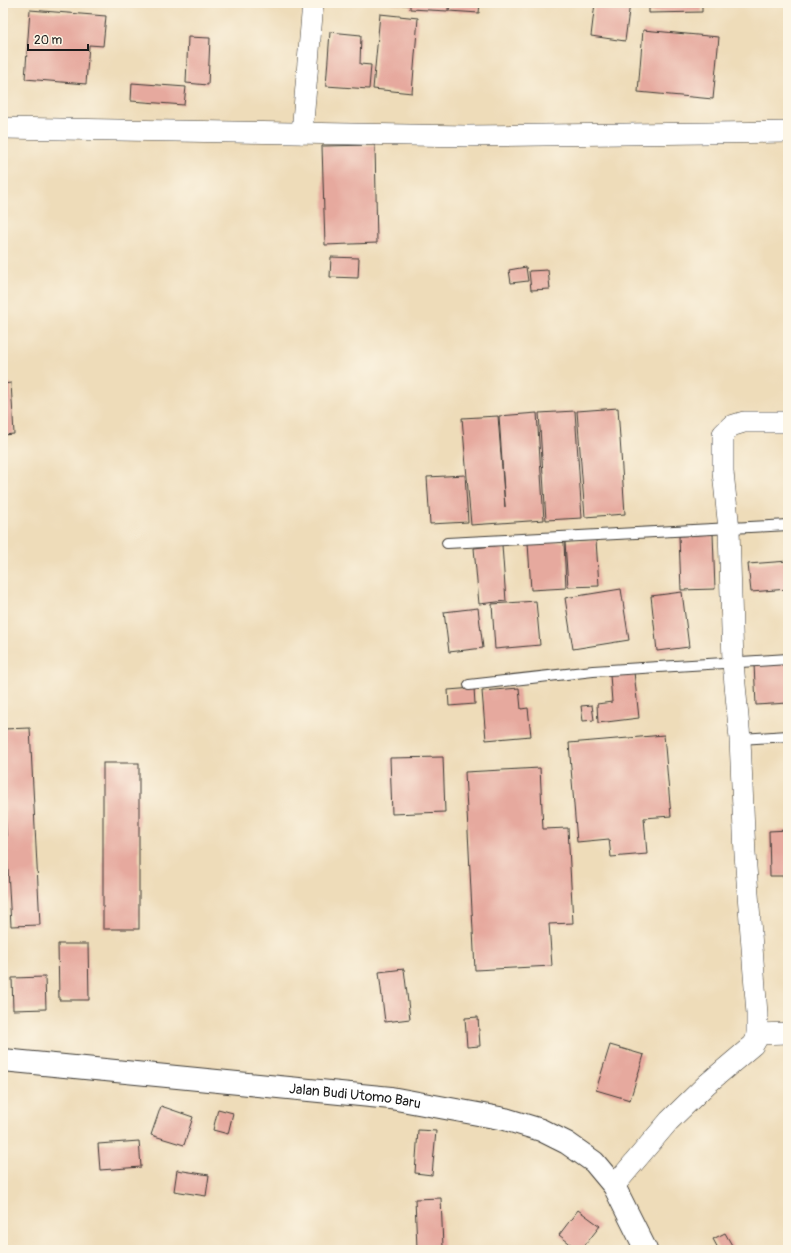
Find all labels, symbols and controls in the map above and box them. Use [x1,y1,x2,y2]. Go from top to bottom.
scale bar [28,26,88,52]
text: 20 m [34,33,63,48]
street label: Jalan Budi Utomo Baru [288,1080,422,1112]

